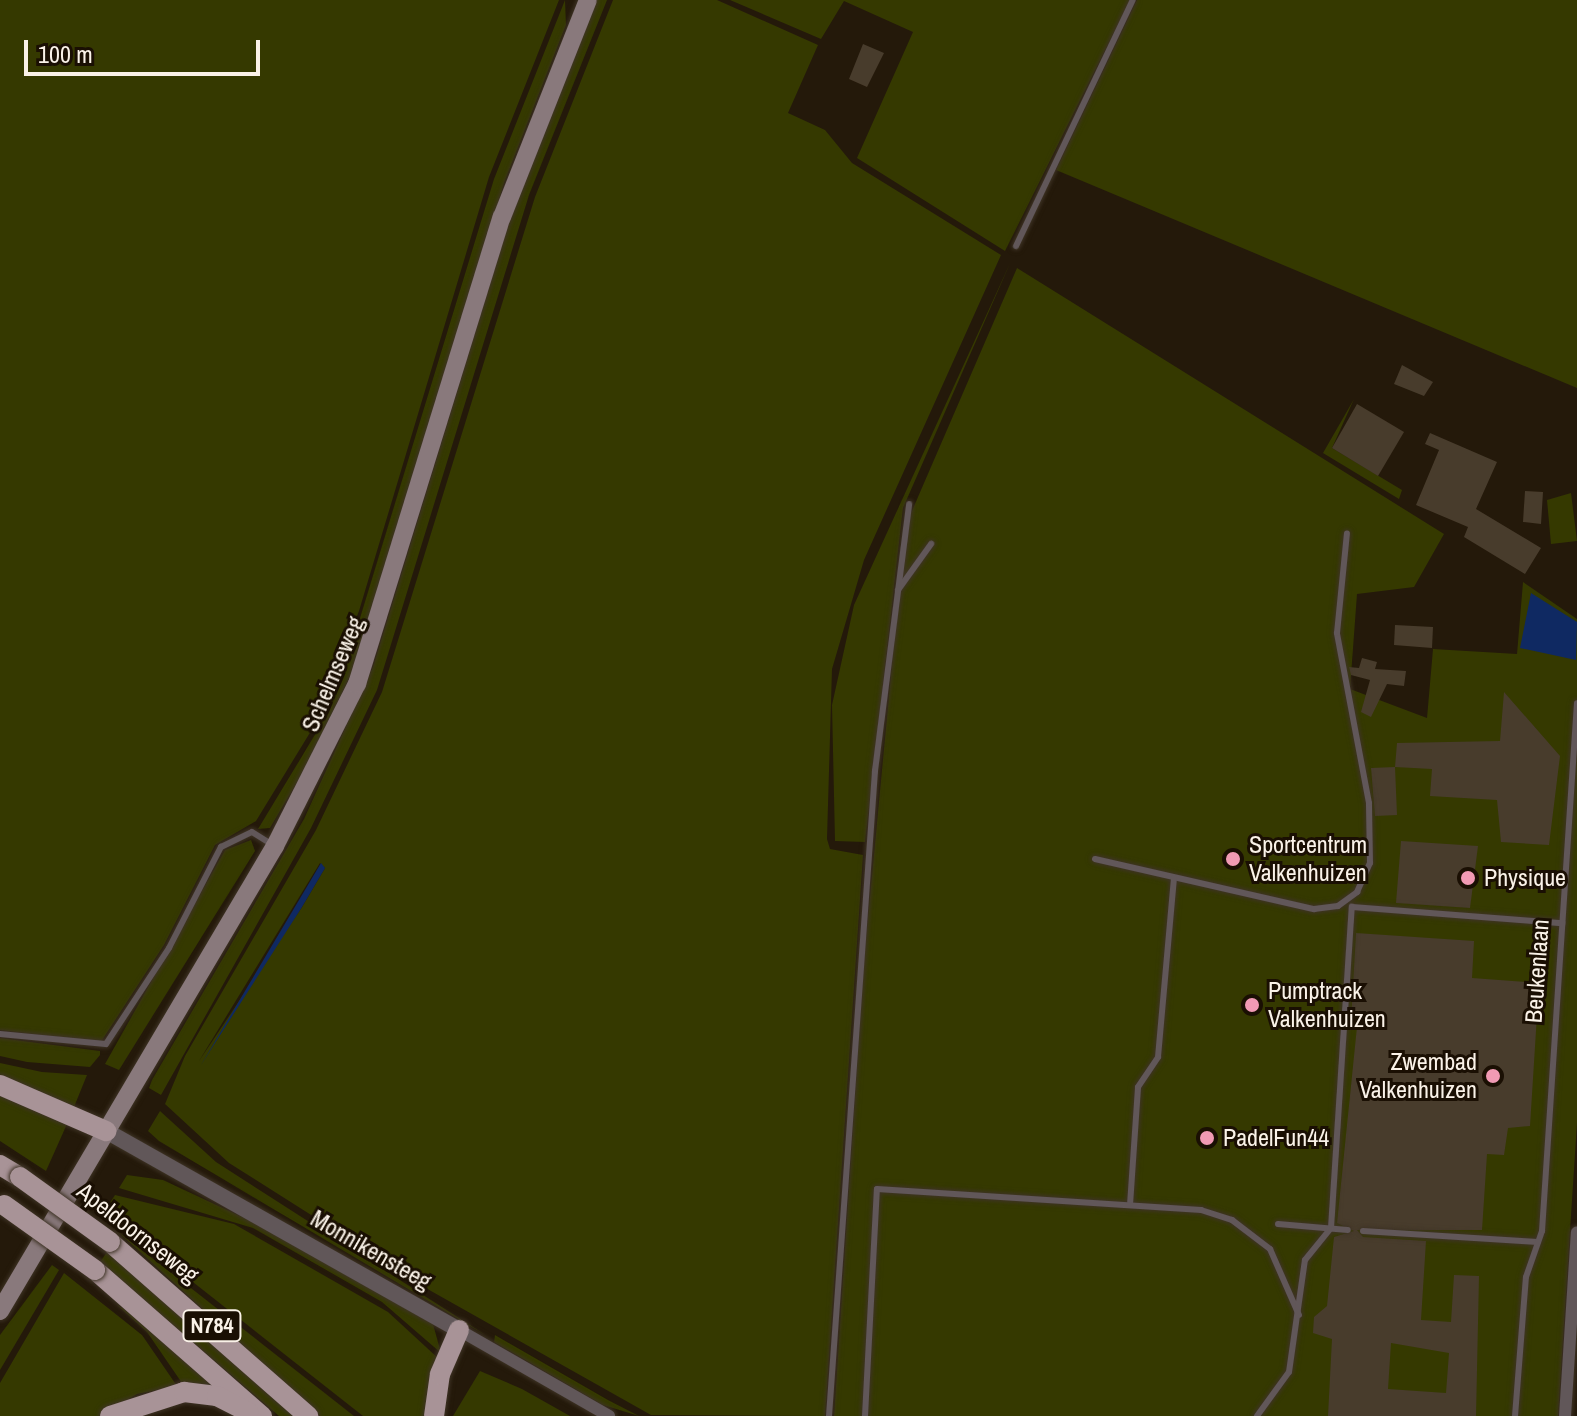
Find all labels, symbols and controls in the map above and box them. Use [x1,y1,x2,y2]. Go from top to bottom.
scale bar [28,24,264,74]
text: 100 m [38,38,93,70]
street label: Schelmseweg [296,612,370,736]
place label: Sportcentrum Valkenhuizen [1249,831,1367,887]
marker: Sportcentrum Valkenhuizen [1224,850,1242,868]
place label: Physique [1484,864,1566,892]
marker: Physique [1459,869,1477,887]
street label: Beukenlaan [1519,918,1555,1024]
place label: Pumptrack Valkenhuizen [1268,977,1386,1033]
marker: Pumptrack Valkenhuizen [1243,996,1261,1014]
place label: Zwembad Valkenhuizen [1359,1048,1477,1104]
marker: Zwembad Valkenhuizen [1484,1067,1502,1085]
place label: PadelFun44 [1223,1124,1329,1152]
marker: PadelFun44 [1198,1129,1216,1147]
street label: Apeldoornseweg [71,1177,205,1289]
street label: Monnikensteeg [306,1204,436,1296]
road number: N784 [182,1308,242,1344]

